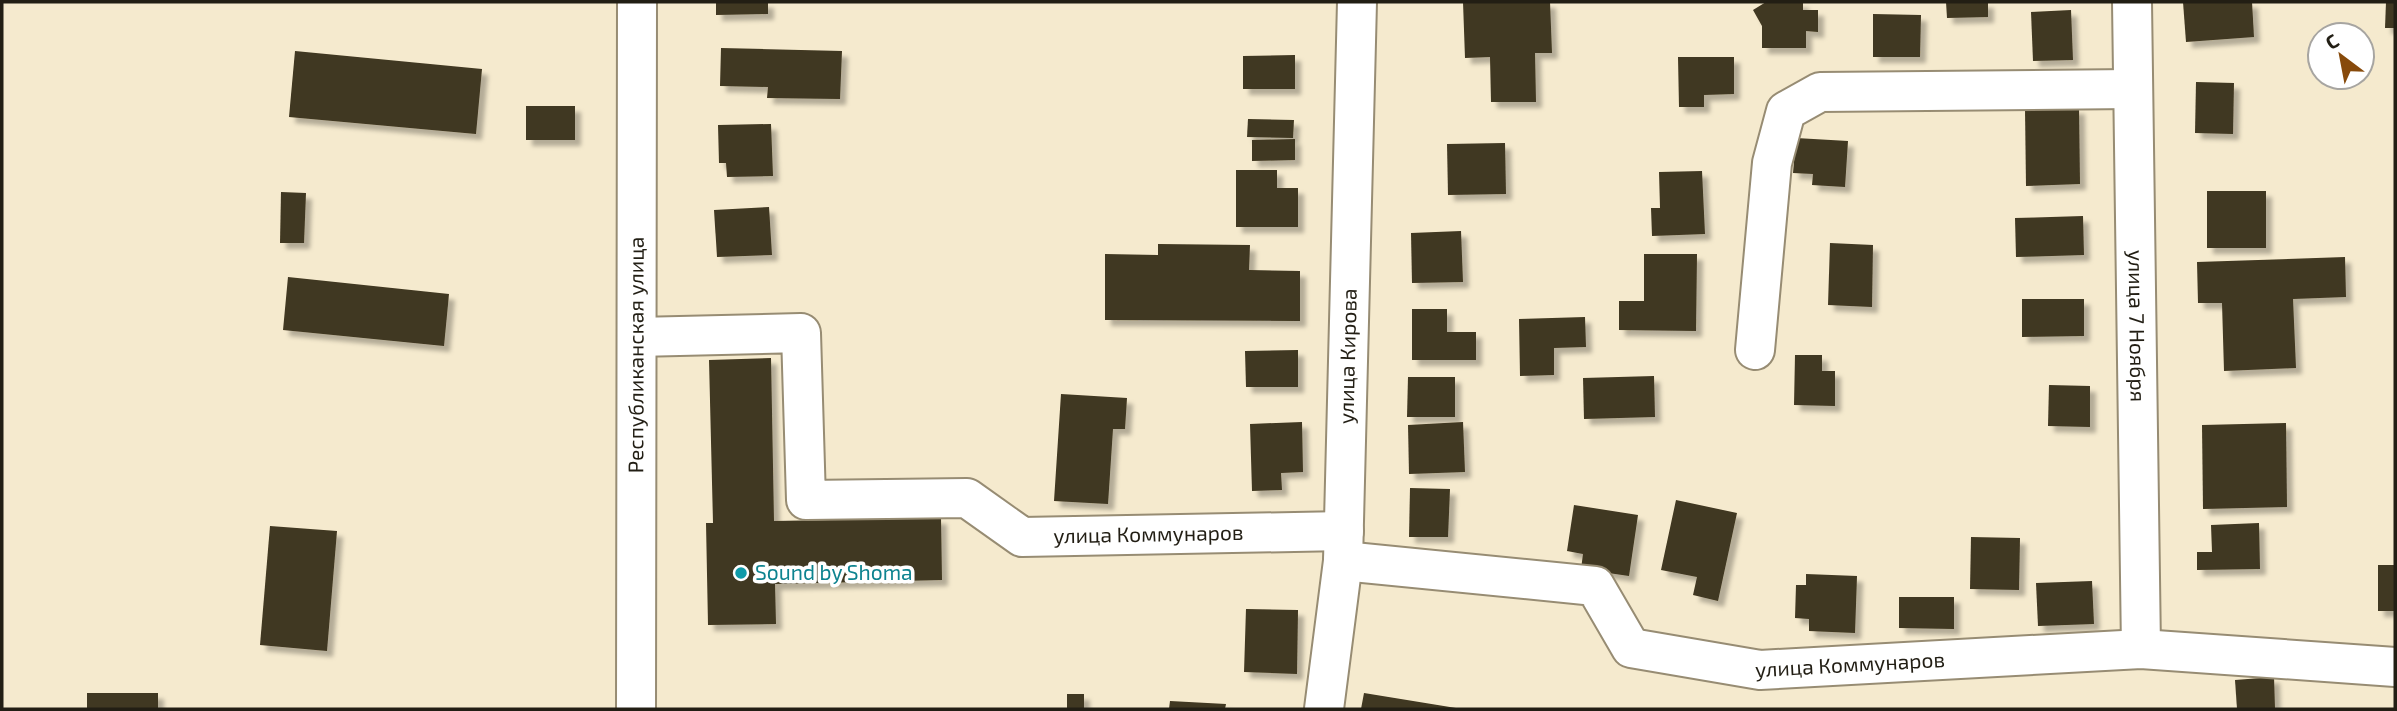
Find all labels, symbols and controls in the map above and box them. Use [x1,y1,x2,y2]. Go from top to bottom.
north arrow [2306,21,2376,91]
text: С [2321,28,2343,54]
street label: Республиканская улица [622,237,649,473]
street label: улица 7 Ноября [2123,250,2152,402]
street label: улица Кирова [1332,288,1361,424]
street label: улица Коммунаров [1053,519,1244,548]
place label: Sound by Shoma [755,559,913,584]
marker: Sound by Shoma [733,565,749,581]
street label: улица Коммунаров [1754,646,1946,682]

